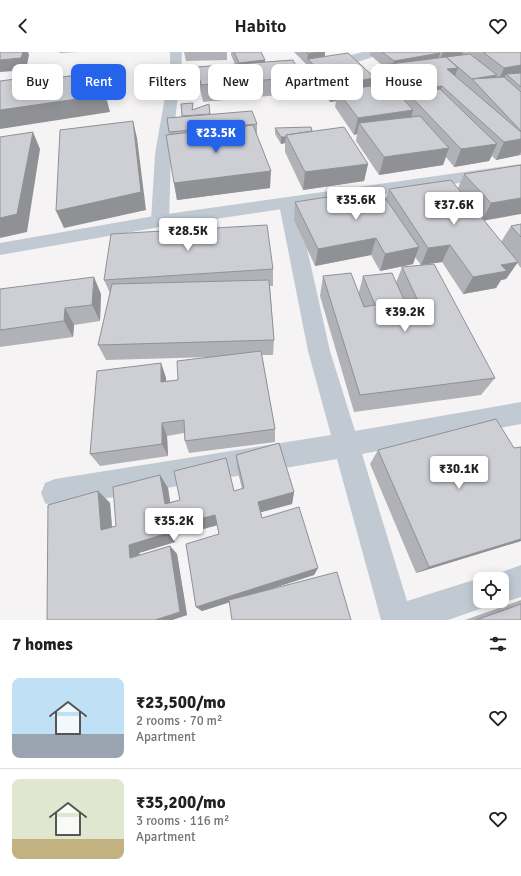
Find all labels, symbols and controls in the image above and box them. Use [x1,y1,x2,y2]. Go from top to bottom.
icon: back [12,15,34,37]
text: Habito [235,15,286,37]
icon: heart [487,15,509,37]
chip: Buy [12,64,63,100]
chip: Rent [71,64,126,100]
chip: Filters [134,64,200,100]
chip: New [208,64,263,100]
chip: Apartment [271,64,363,100]
chip: House [371,64,437,100]
pin: ₹23.5K [183,120,249,154]
text: ₹23.5K [196,125,236,141]
pin: ₹35.6K [323,187,389,221]
text: ₹35.6K [336,192,376,208]
pin: ₹37.6K [421,192,487,226]
text: ₹37.6K [434,197,474,213]
pin: ₹28.5K [155,218,221,252]
text: ₹28.5K [168,223,208,239]
pin: ₹39.2K [372,299,438,333]
text: ₹39.2K [385,304,425,320]
pin: ₹30.1K [426,456,492,490]
text: ₹30.1K [439,461,479,477]
pin: ₹35.2K [141,508,207,542]
text: ₹35.2K [154,513,194,529]
map controls [473,572,509,608]
button: locate [473,572,509,608]
icon: filters [487,633,509,655]
text: 7 homes [12,634,73,655]
text: ₹23,500/mo [136,692,226,713]
icon: home [44,694,92,742]
icon: heart [487,707,509,729]
text: 2 rooms · 70 m² [136,713,222,729]
text: Apartment [136,729,196,745]
text: ₹35,200/mo [136,792,226,813]
icon: home [44,795,92,843]
icon: heart [487,808,509,830]
text: 3 rooms · 116 m² [136,813,229,829]
text: Apartment [136,829,196,845]

